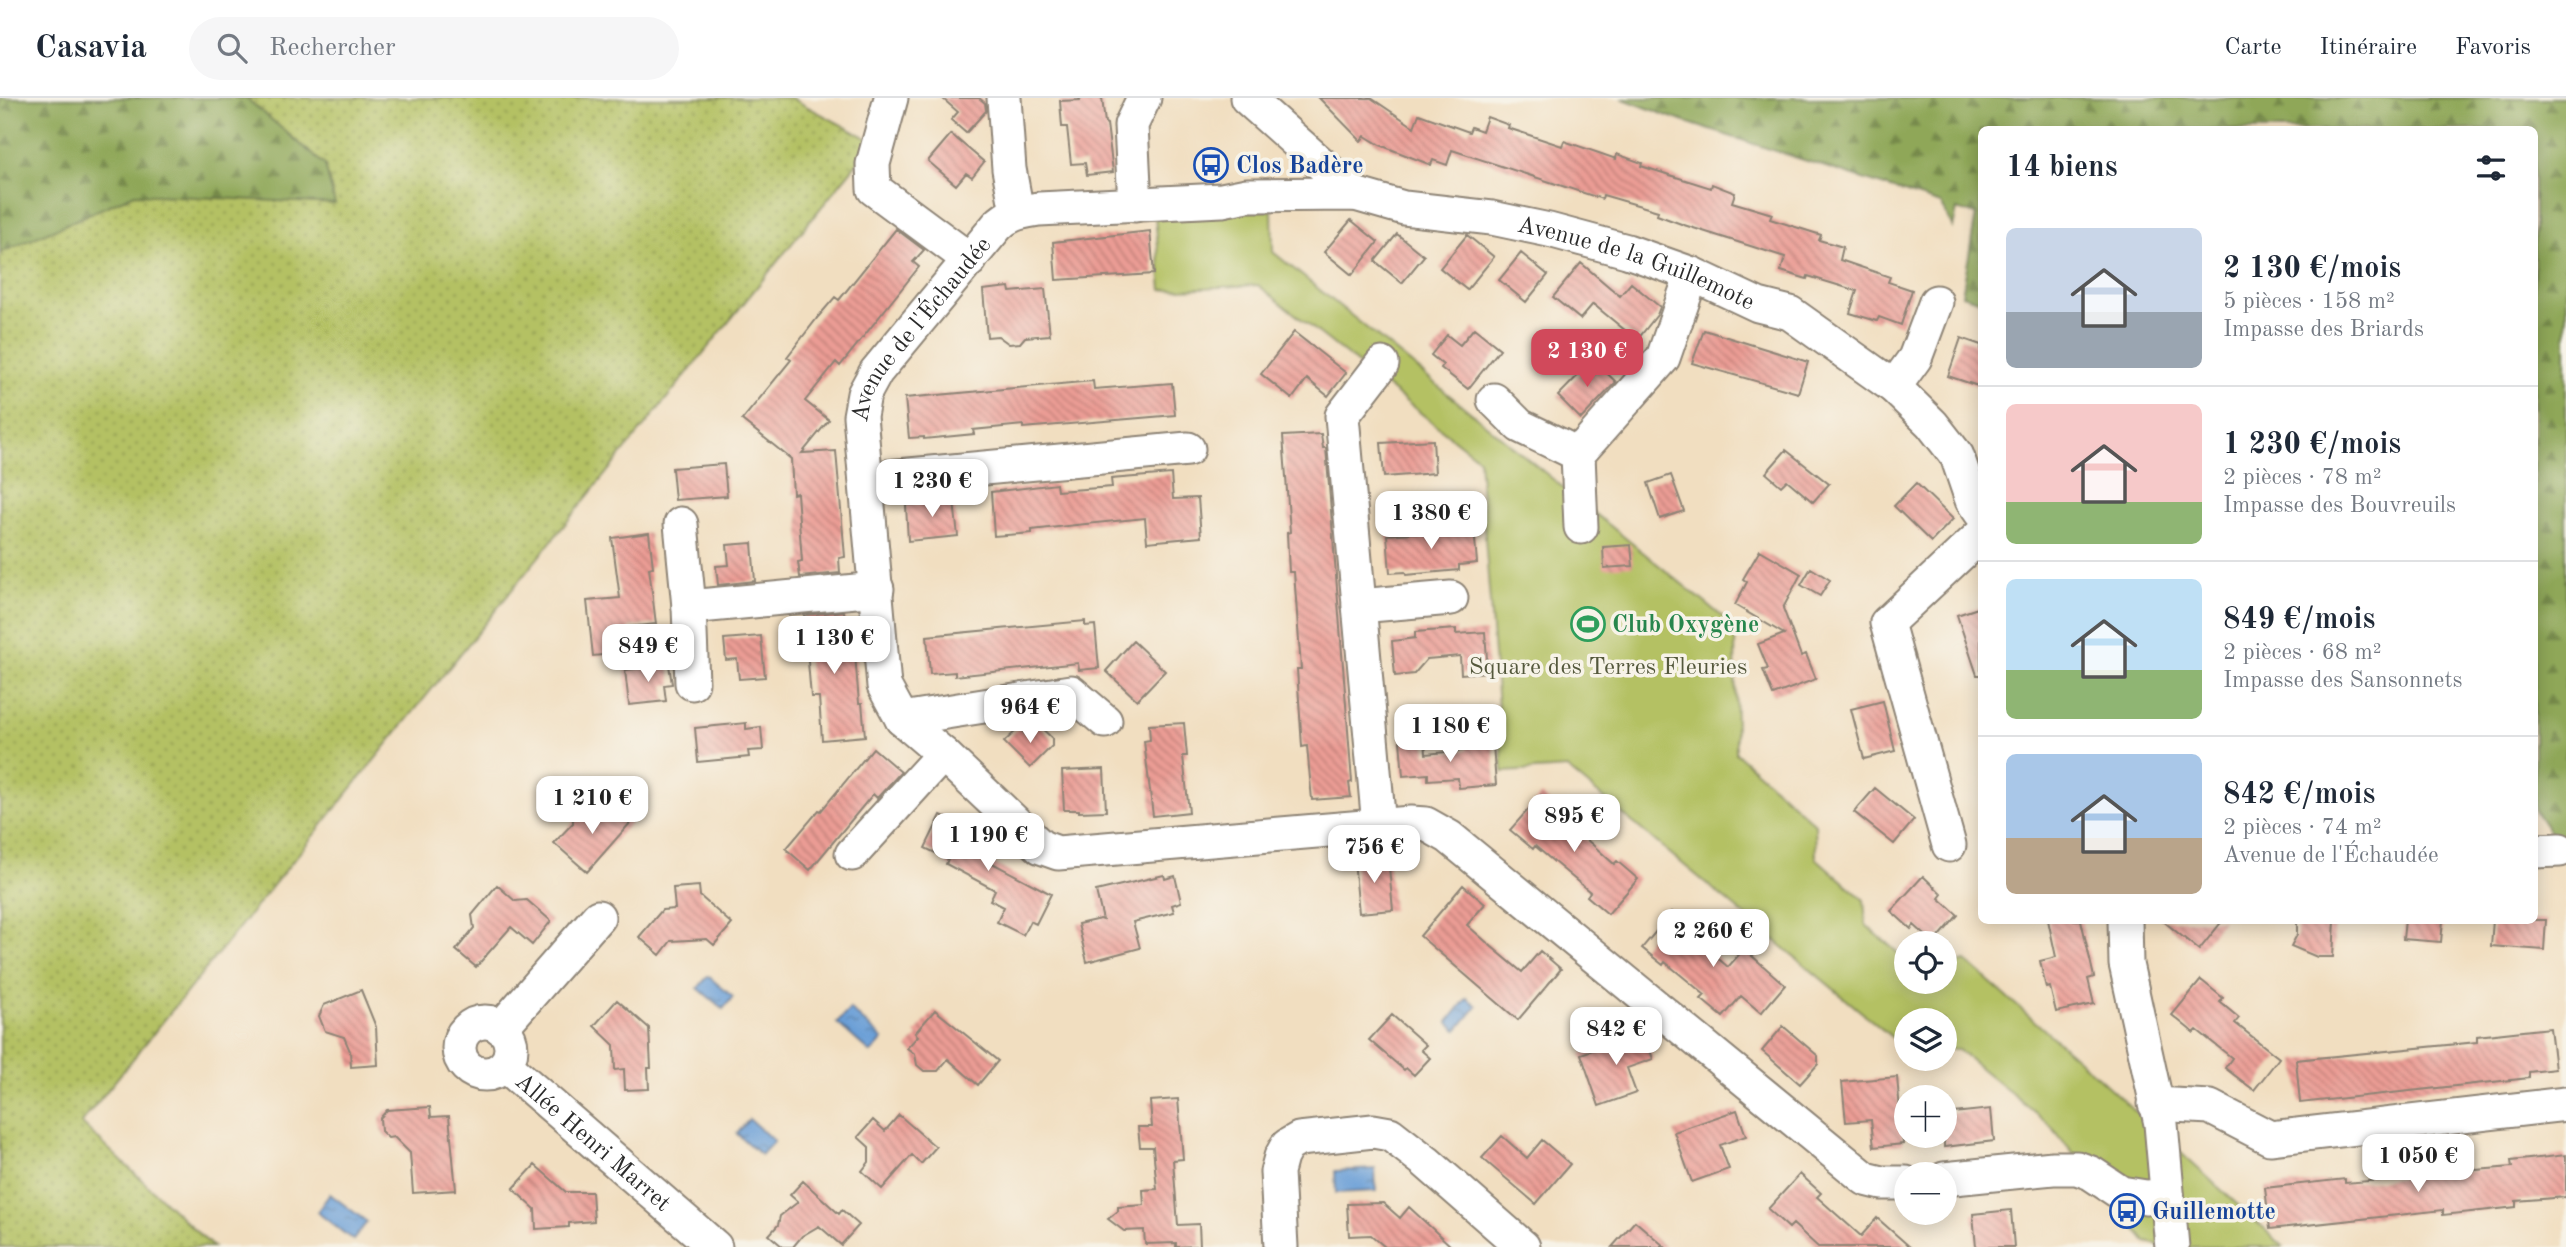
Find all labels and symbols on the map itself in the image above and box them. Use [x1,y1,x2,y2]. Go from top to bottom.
bus stop icon: Clos Badère [1192,146,1230,184]
place label: Clos Badère [1236,155,1364,179]
street label: Avenue de la Guillemote [1515,214,1758,316]
street label: Avenue de l'Échaudée [849,233,996,424]
pin: 2 130 € [1522,330,1652,389]
pin: 1 230 € [867,460,997,519]
pin: 1 380 € [1366,491,1496,551]
sports icon: Club Oxygène [1569,605,1607,643]
place label: Club Oxygène [1612,614,1759,638]
pin: 1 130 € [769,616,899,676]
pin: 849 € [599,624,697,684]
park label: Square des Terres Fleuries [1469,656,1747,680]
pin: 964 € [981,686,1079,745]
pin: 1 180 € [1385,704,1515,764]
pin: 1 210 € [527,776,657,836]
pin: 895 € [1525,794,1623,854]
pin: 1 190 € [923,814,1053,873]
pin: 756 € [1325,826,1423,885]
pin: 2 260 € [1648,910,1778,969]
pin: 842 € [1567,1007,1665,1067]
street label: Allée Henri Marret [510,1069,675,1217]
pin: 1 050 € [2353,1134,2483,1194]
bus stop icon: Guillemotte [2108,1192,2146,1230]
place label: Guillemotte [2152,1201,2276,1225]

